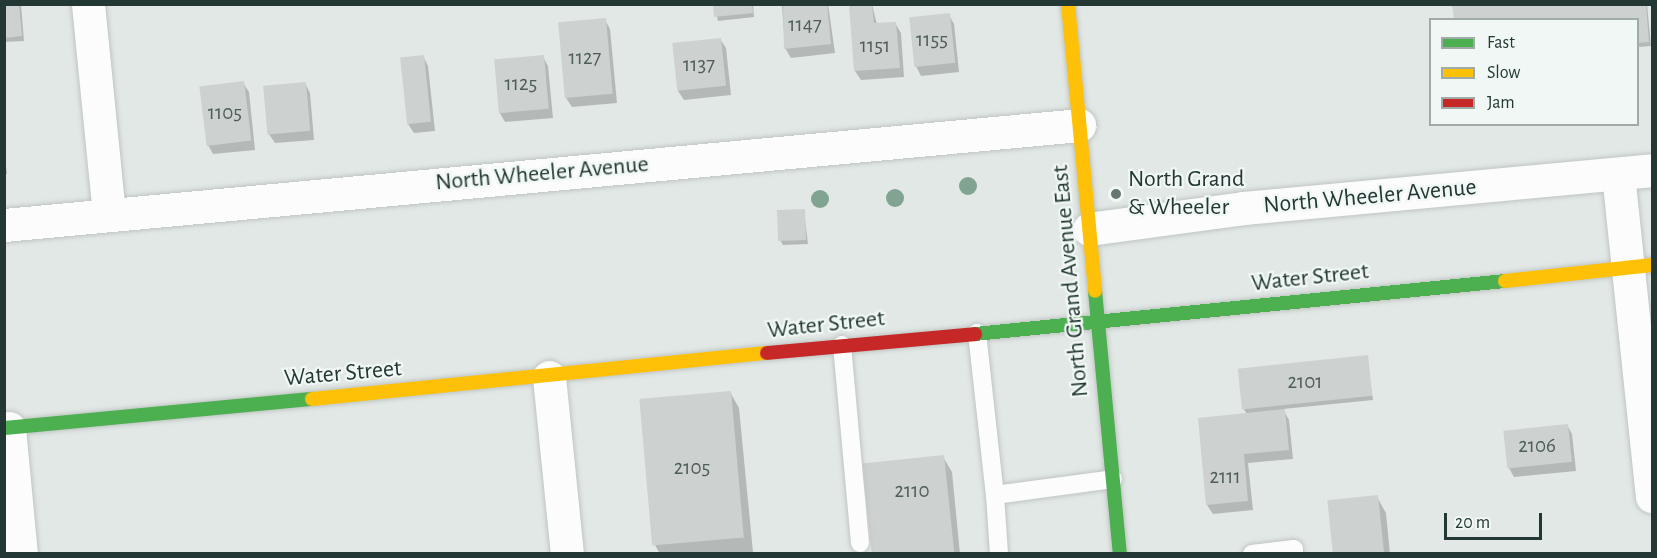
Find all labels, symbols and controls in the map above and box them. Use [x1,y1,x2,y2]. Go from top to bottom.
house number: 1147 [788,12,822,38]
legend [1429,18,1639,126]
house number: 1155 [916,27,948,53]
house number: 1151 [860,33,890,59]
text: Fast [1487,34,1515,52]
house number: 1127 [569,45,601,71]
house number: 1137 [683,52,715,78]
text: Slow [1487,64,1520,82]
house number: 1125 [505,71,537,97]
text: Jam [1487,94,1515,112]
house number: 1105 [208,100,242,126]
street label: North Wheeler Avenue [434,150,650,198]
street label: North Grand Avenue East [1047,164,1095,398]
place label: North Grand & Wheeler [1128,166,1244,222]
street label: North Wheeler Avenue [1262,173,1478,221]
marker: North Grand & Wheeler [1109,187,1123,201]
street label: Water Street [1250,258,1370,298]
street label: Water Street [766,305,886,345]
street label: Water Street [283,355,403,393]
house number: 2101 [1287,369,1323,395]
house number: 2106 [1518,433,1556,459]
house number: 2105 [674,455,710,481]
house number: 2111 [1209,464,1241,490]
house number: 2110 [894,478,930,504]
scale bar [1447,501,1544,539]
text: 20 m [1455,514,1490,532]

